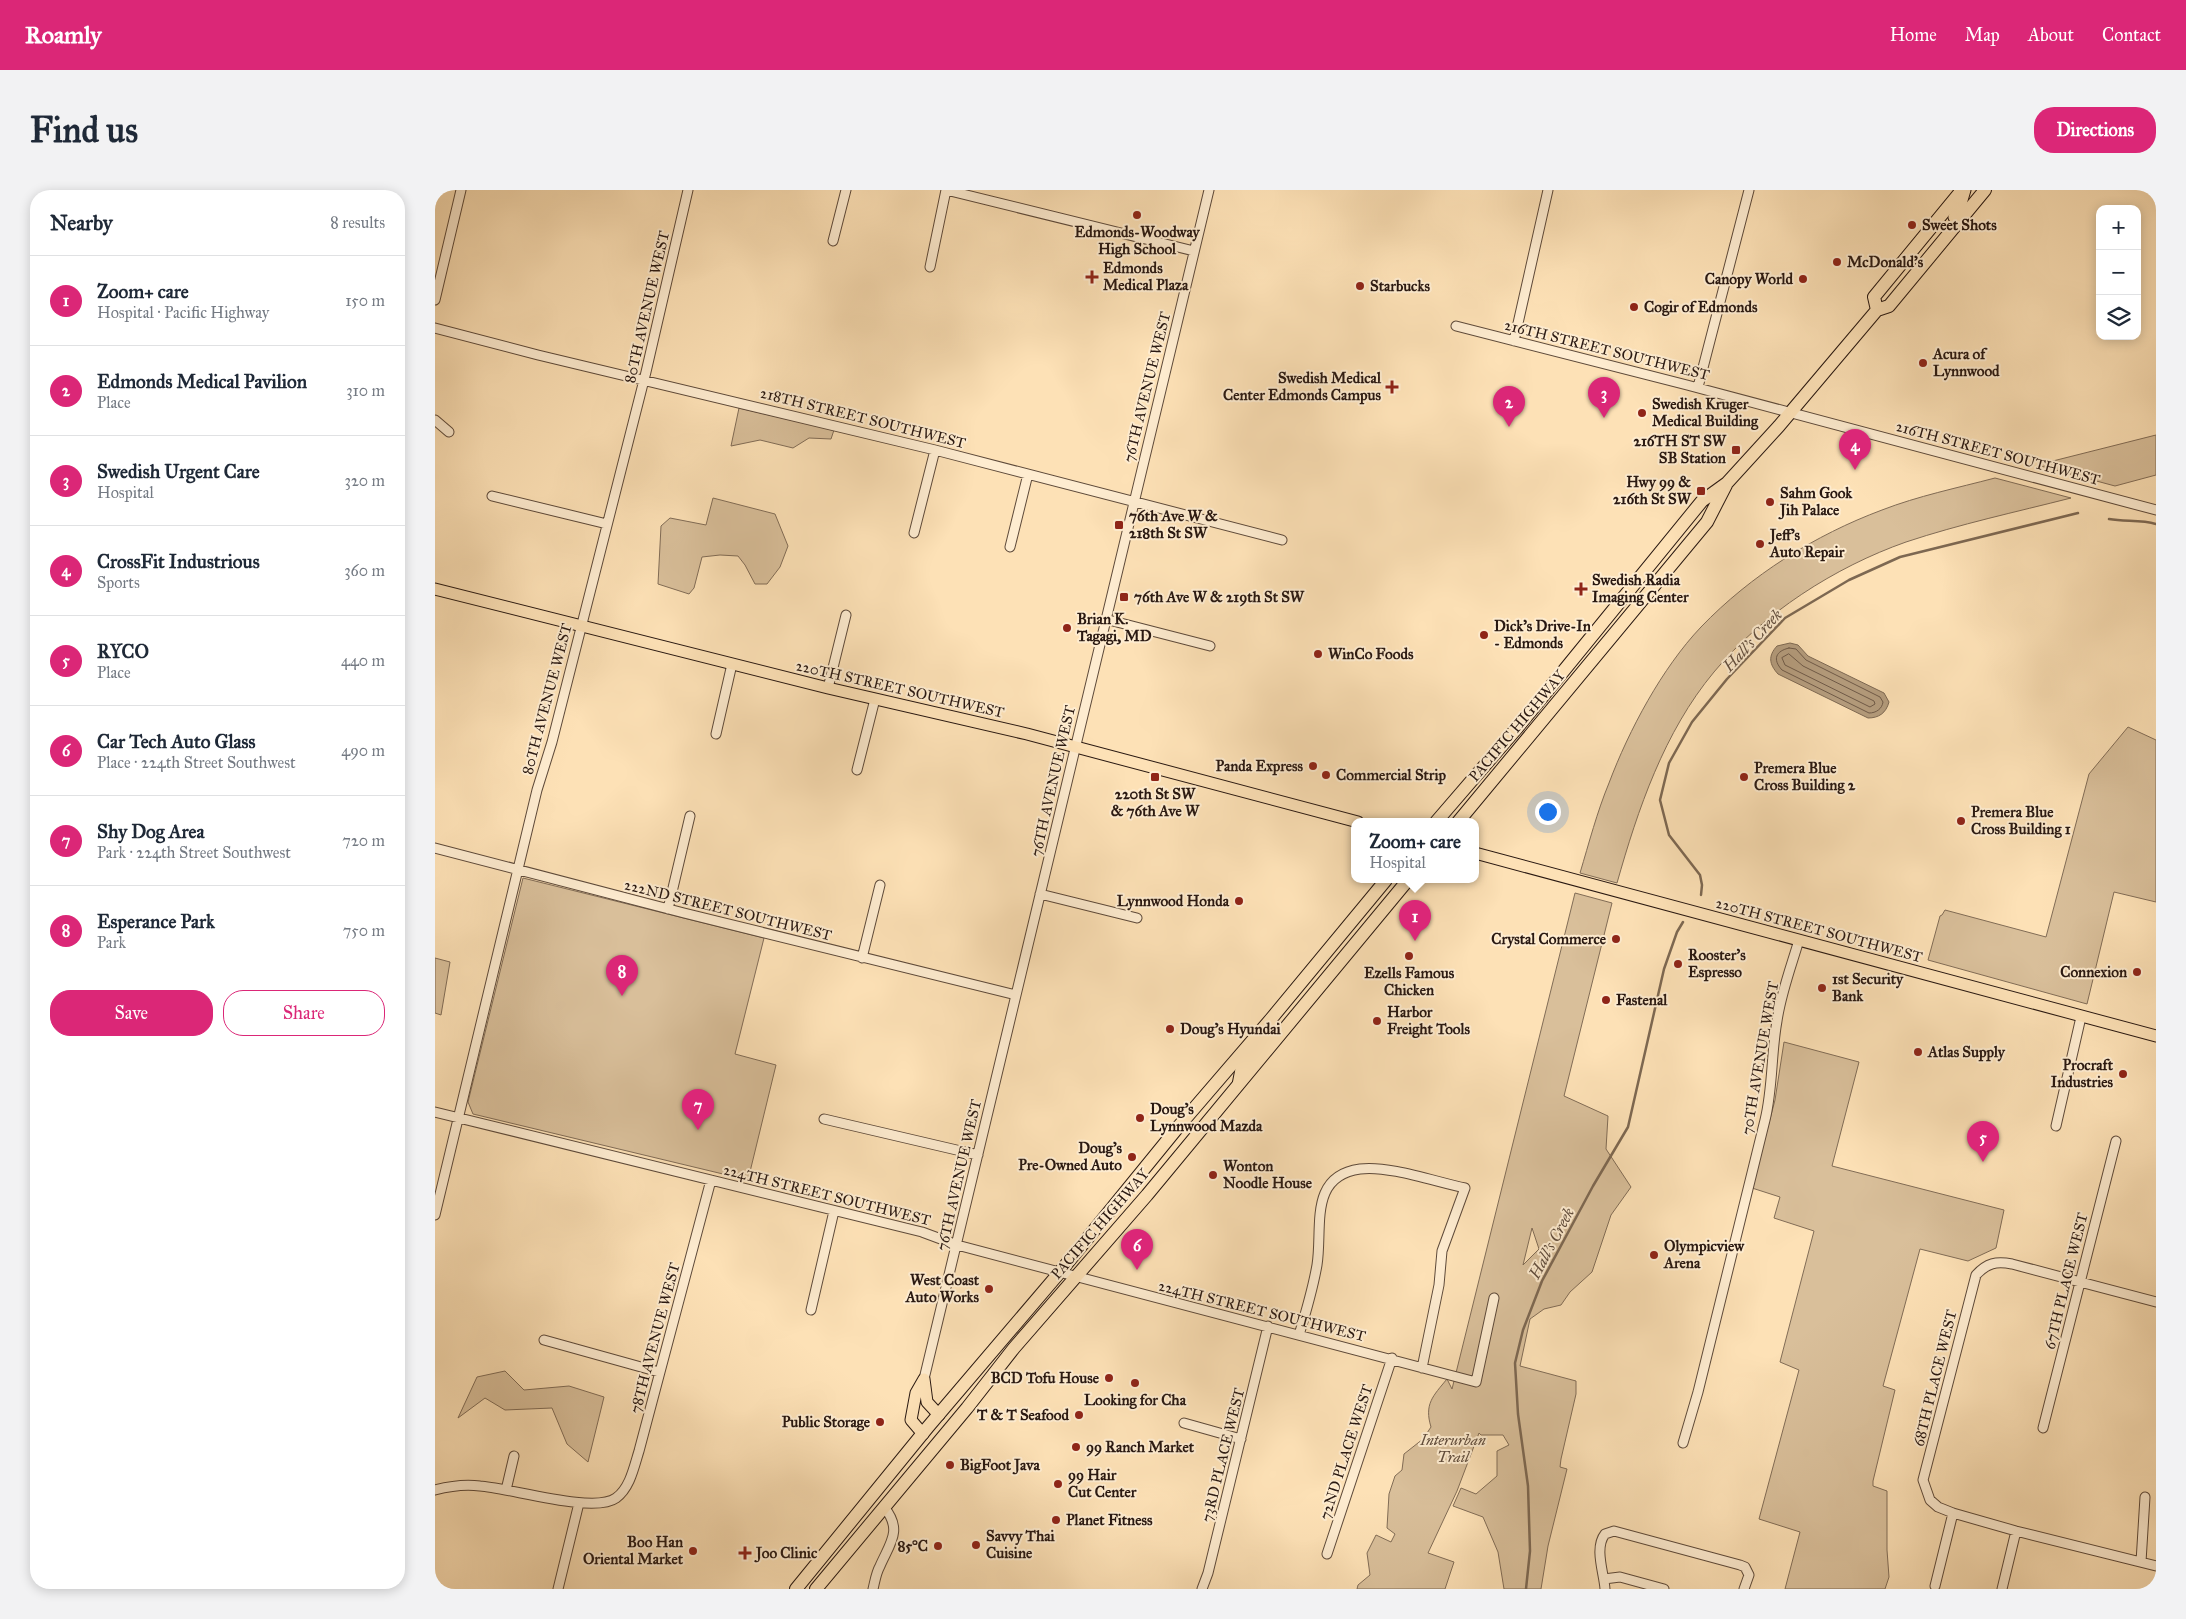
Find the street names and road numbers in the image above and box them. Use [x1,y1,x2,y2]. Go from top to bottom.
street label: 80TH AVENUE WEST [621,229,673,385]
street label: 76TH AVENUE WEST [1120,310,1174,464]
street label: 216TH STREET SOUTHWEST [1503,316,1711,384]
street label: 218TH STREET SOUTHWEST [758,384,968,452]
street label: 216TH STREET SOUTHWEST [1894,417,2102,489]
street label: 80TH AVENUE WEST [518,621,576,777]
street label: 220TH STREET SOUTHWEST [794,656,1006,722]
street label: PACIFIC HIGHWAY [1465,666,1569,785]
street label: 76TH AVENUE WEST [1027,704,1079,858]
street label: 222ND STREET SOUTHWEST [622,875,834,945]
street label: 220TH STREET SOUTHWEST [1714,894,1924,966]
street label: 70TH AVENUE WEST [1738,980,1782,1136]
street label: 76TH AVENUE WEST [933,1098,985,1252]
street label: 224TH STREET SOUTHWEST [722,1161,932,1229]
street label: PACIFIC HIGHWAY [1047,1165,1153,1283]
street label: 67TH PLACE WEST [2040,1211,2092,1351]
street label: 78TH AVENUE WEST [626,1261,684,1415]
street label: 224TH STREET SOUTHWEST [1157,1277,1367,1345]
street label: 68TH PLACE WEST [1909,1308,1961,1448]
street label: 72ND PLACE WEST [1316,1382,1376,1522]
street label: 73RD PLACE WEST [1198,1386,1248,1524]

